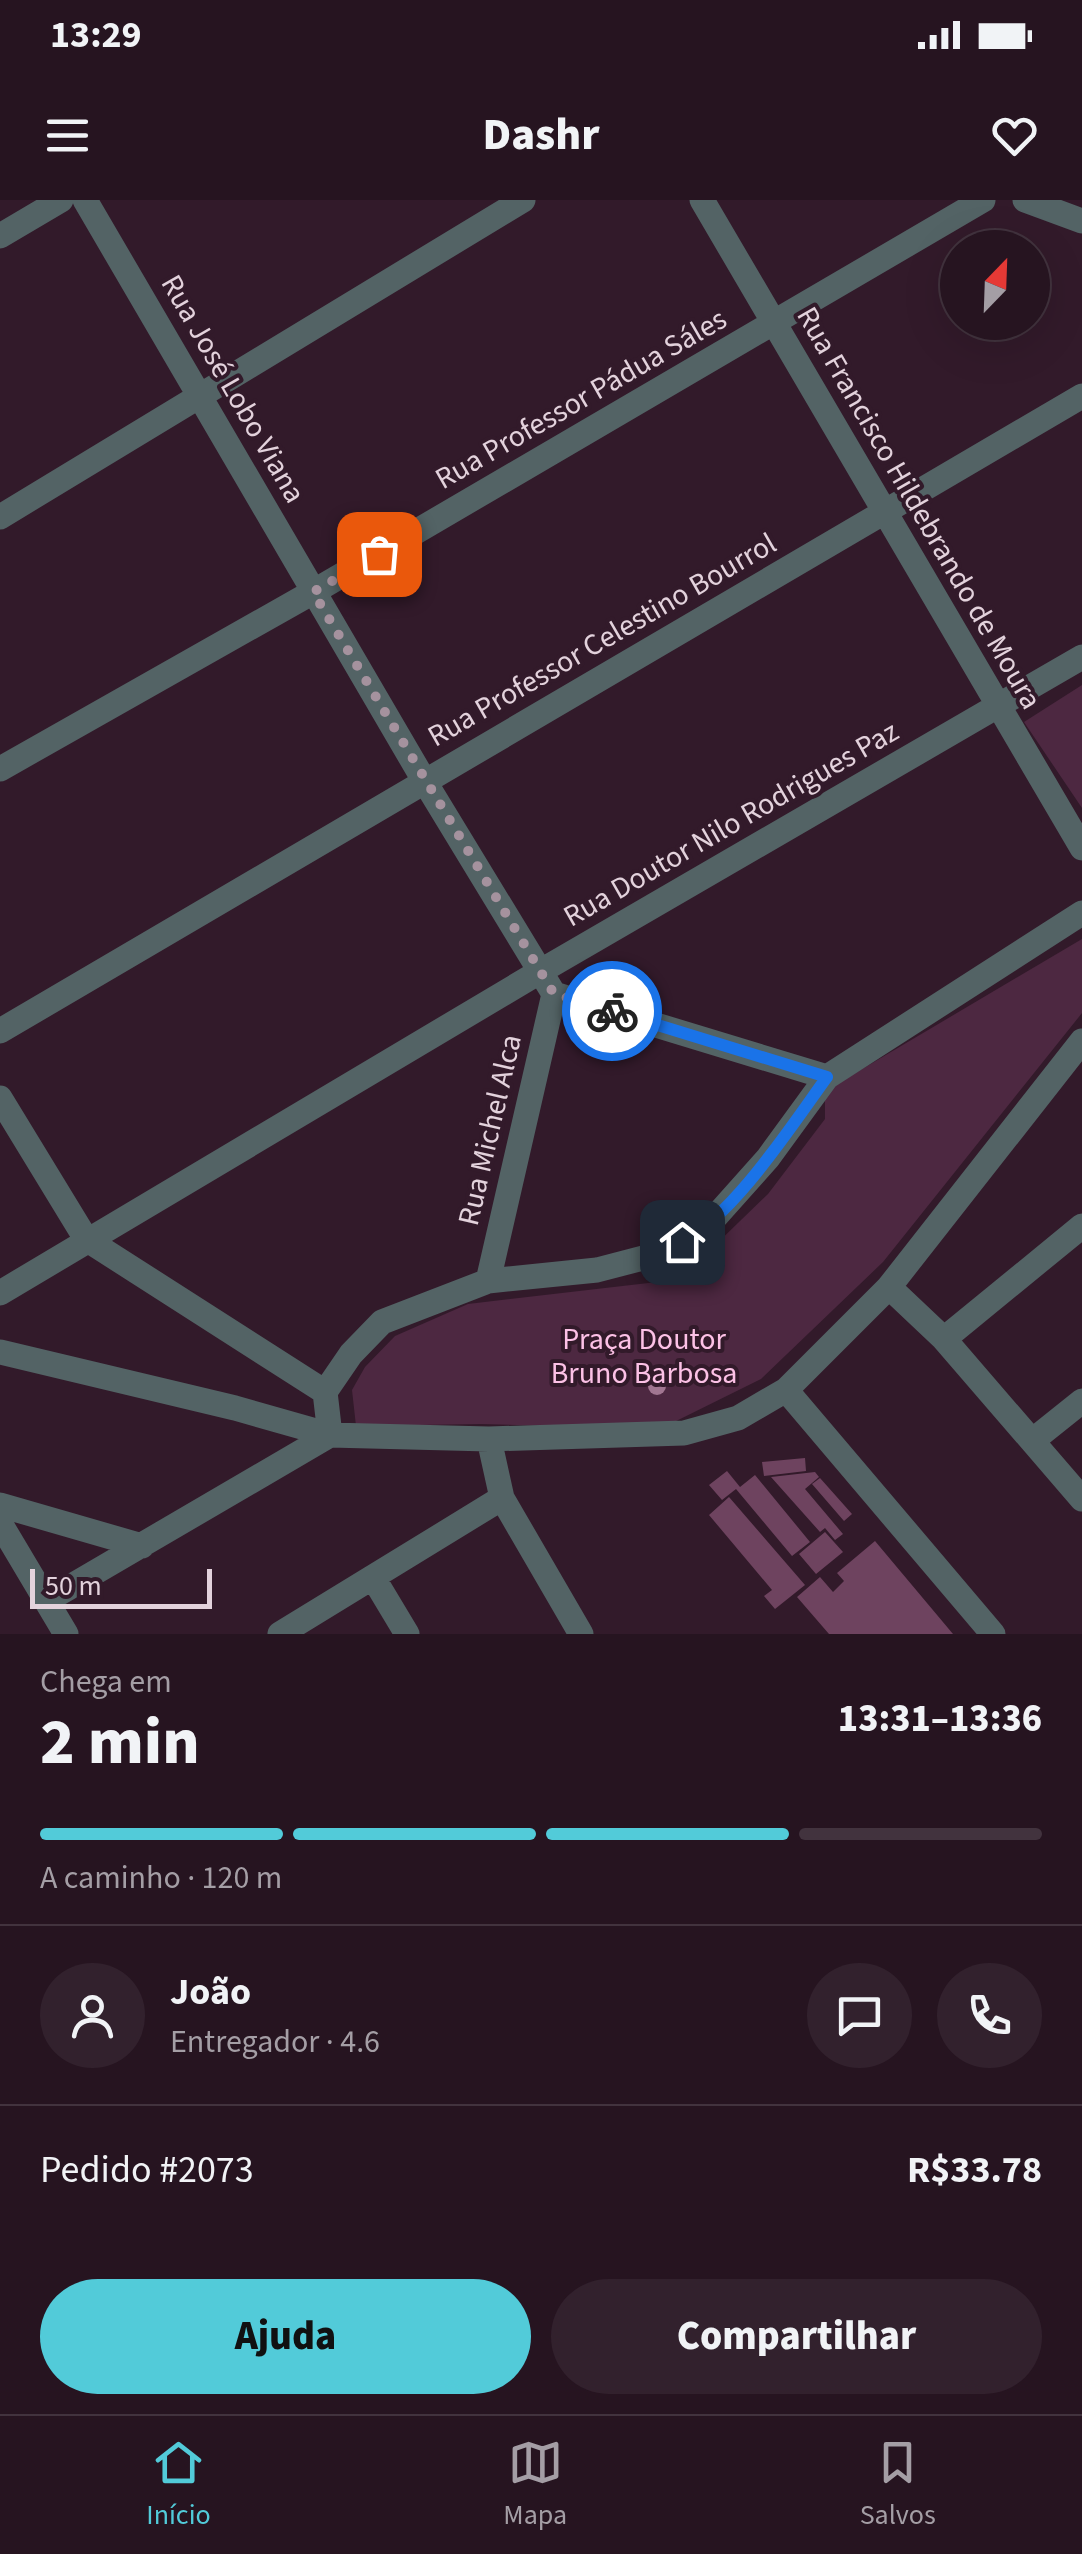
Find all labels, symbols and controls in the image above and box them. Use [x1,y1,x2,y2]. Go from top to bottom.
text: 13:29 [50,8,142,62]
text: Dashr [482,103,600,167]
icon: menu [40,108,95,163]
icon: heart [987,108,1042,163]
north arrow [940,230,1050,340]
map controls [940,230,1050,340]
street label: Rua José Lobo Viana [150,267,316,511]
street label: Rua Professor Pádua Sáles [427,298,735,500]
street label: Rua Francisco Hildebrando de Moura [786,299,1052,717]
pin [337,512,422,597]
street label: Rua Professor Celestino Bourrol [420,522,784,758]
icon: bag [352,527,407,582]
street label: Rua Doutor Nilo Rodrigues Paz [555,710,907,938]
courier [562,961,662,1061]
icon: bike [585,984,640,1039]
street label: Rua Michel Alca [447,1030,533,1230]
pin [640,1200,725,1285]
icon: home [655,1215,710,1270]
park label: Praça Doutor Bruno Barbosa [551,1318,737,1395]
scale bar [30,1564,212,1608]
text: 50 m [45,1566,102,1606]
text: Chega em [40,1659,172,1705]
text: 13:31–13:36 [838,1692,1042,1746]
text: 2 min [40,1696,200,1789]
text: A caminho · 120 m [40,1855,282,1901]
button: person [40,1963,145,2068]
button: chat [807,1963,912,2068]
button: phone [937,1963,1042,2068]
text: João [170,1965,251,2019]
text: Entregador · 4.6 [170,2019,380,2065]
text: Pedido #2073 [40,2143,254,2197]
text: R$33.78 [907,2143,1042,2197]
button: Ajuda [40,2279,531,2394]
button: Compartilhar [551,2279,1042,2394]
tab: Início [146,2435,211,2535]
tab: Mapa [503,2435,567,2535]
tab: Salvos [860,2435,936,2535]

